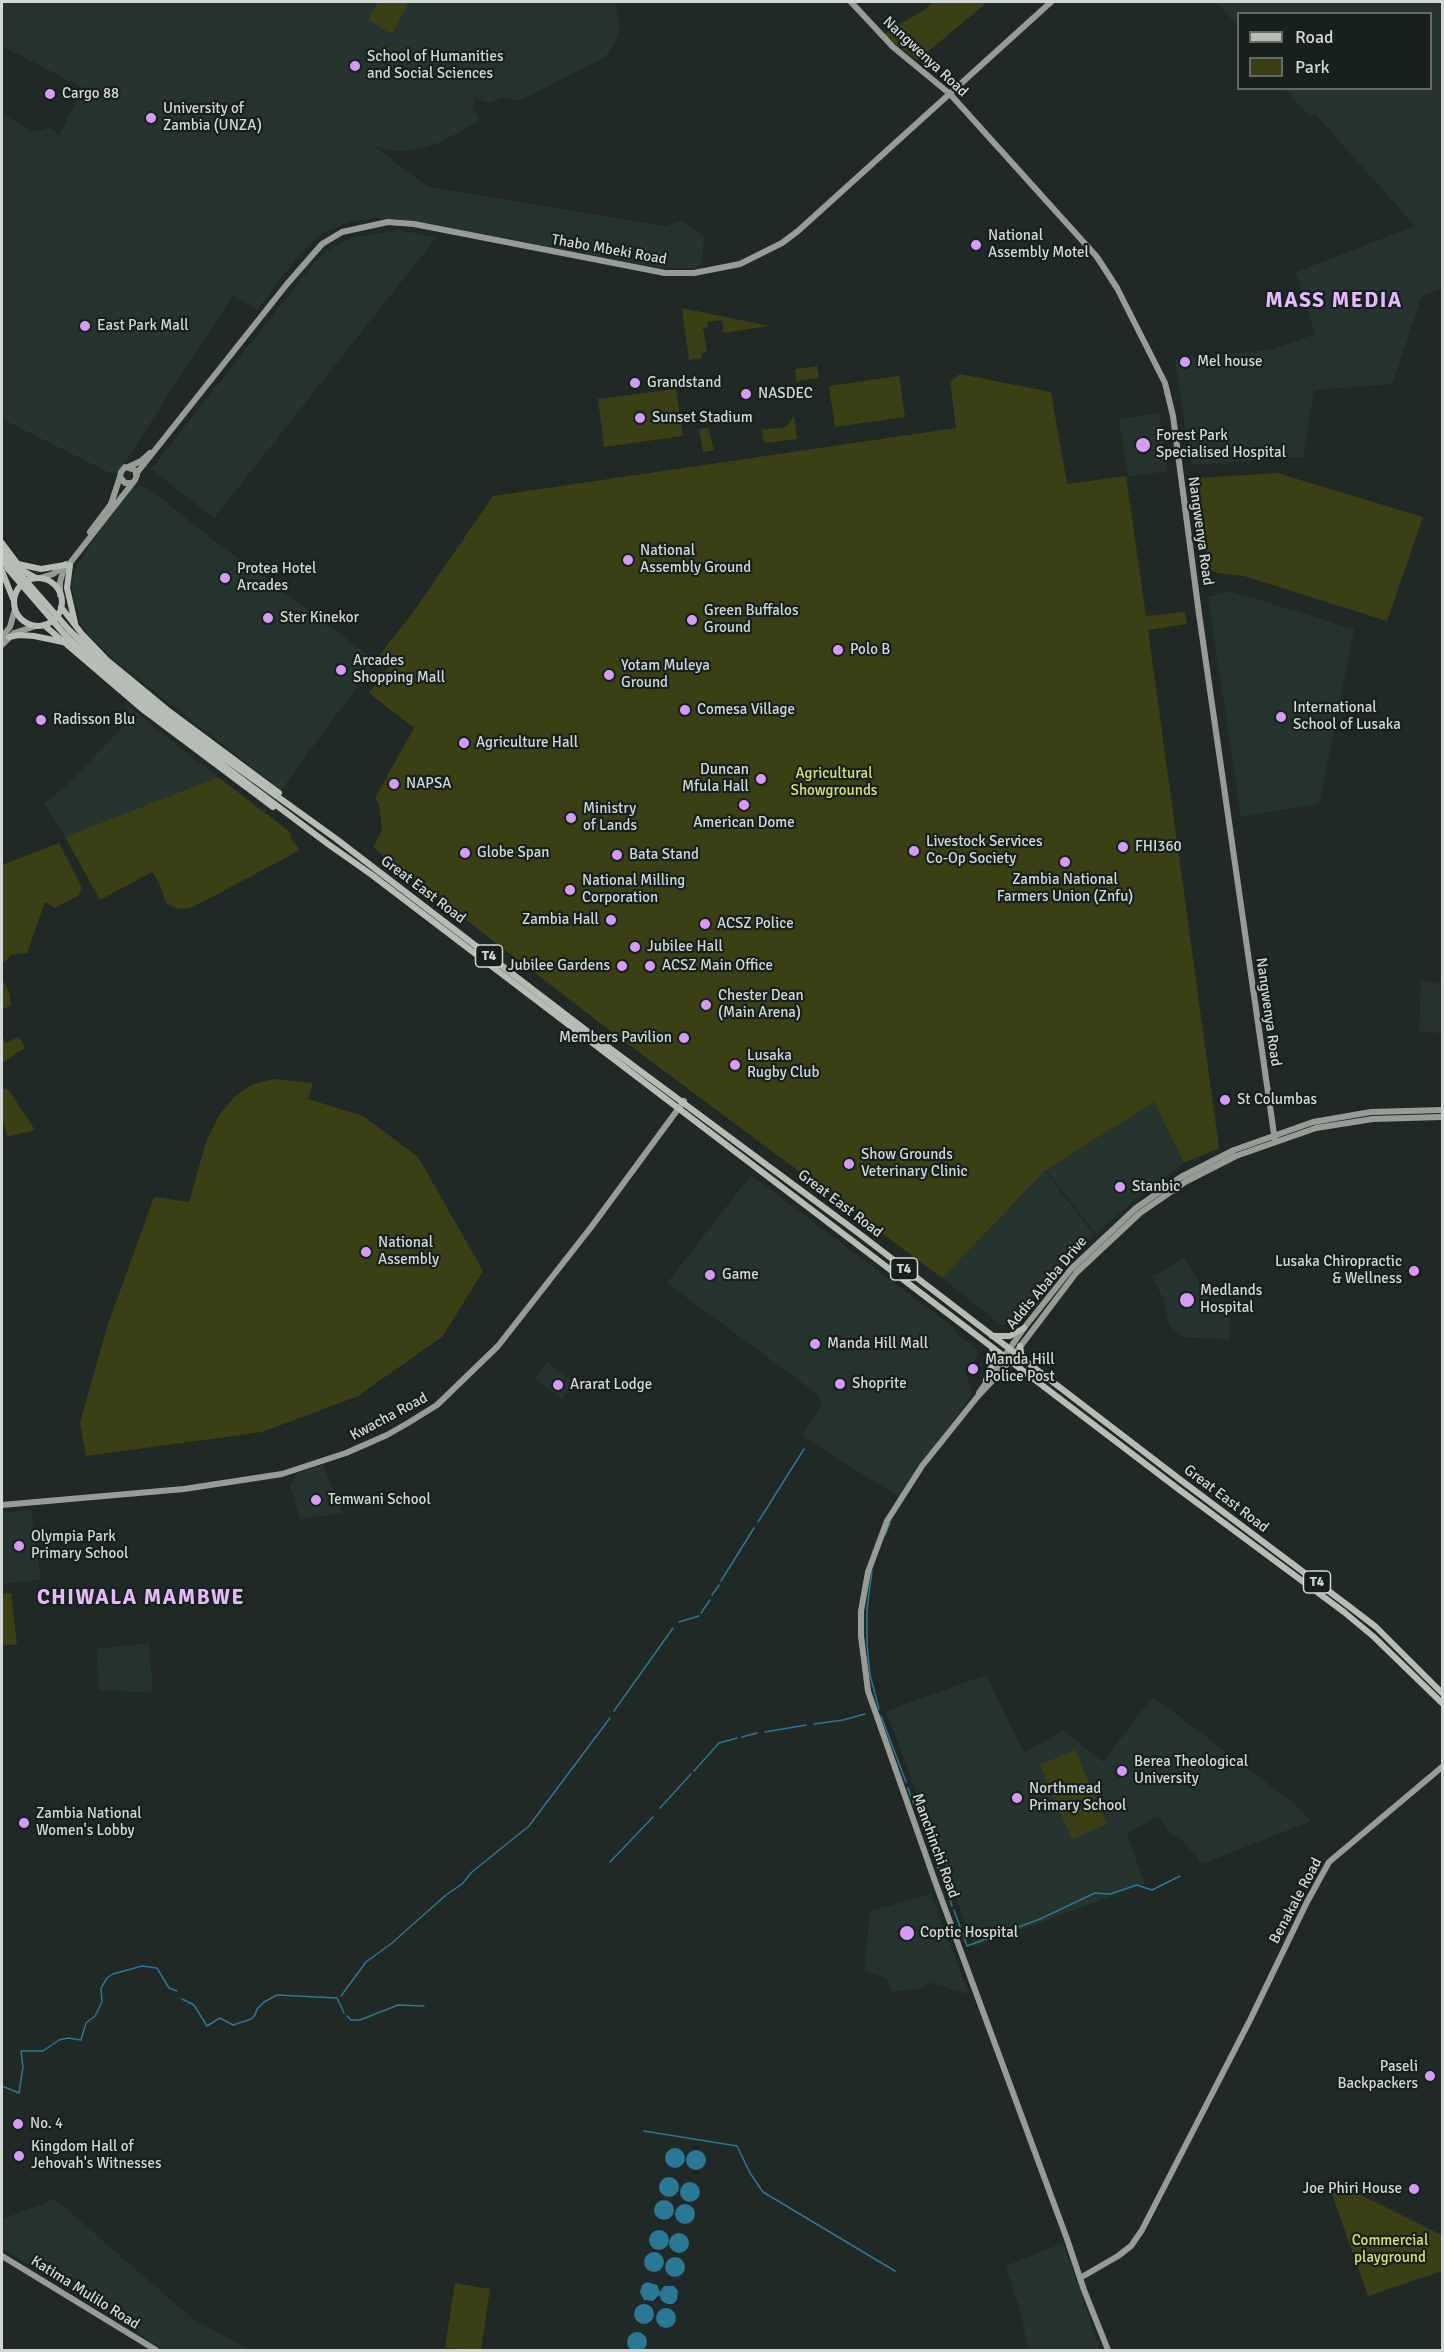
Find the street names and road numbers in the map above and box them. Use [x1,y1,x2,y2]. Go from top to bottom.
street label: Nangwenya Road [879,13,971,101]
street label: Thabo Mbeki Road [550,231,668,269]
street label: Nangwenya Road [1183,475,1217,587]
street label: Great East Road [377,852,469,928]
road number: T4 [476,945,502,967]
street label: Nangwenya Road [1251,956,1285,1068]
street label: Great East Road [794,1166,886,1242]
street label: Addis Ababa Drive [1003,1233,1091,1333]
road number: T4 [890,1258,918,1280]
street label: Kwacha Road [347,1389,431,1445]
street label: Great East Road [1180,1461,1272,1537]
road number: T4 [1304,1571,1330,1593]
street label: Manchinchi Road [908,1791,962,1901]
street label: Benakale Road [1266,1855,1326,1947]
street label: Katima Mulilo Road [27,2252,143,2334]

